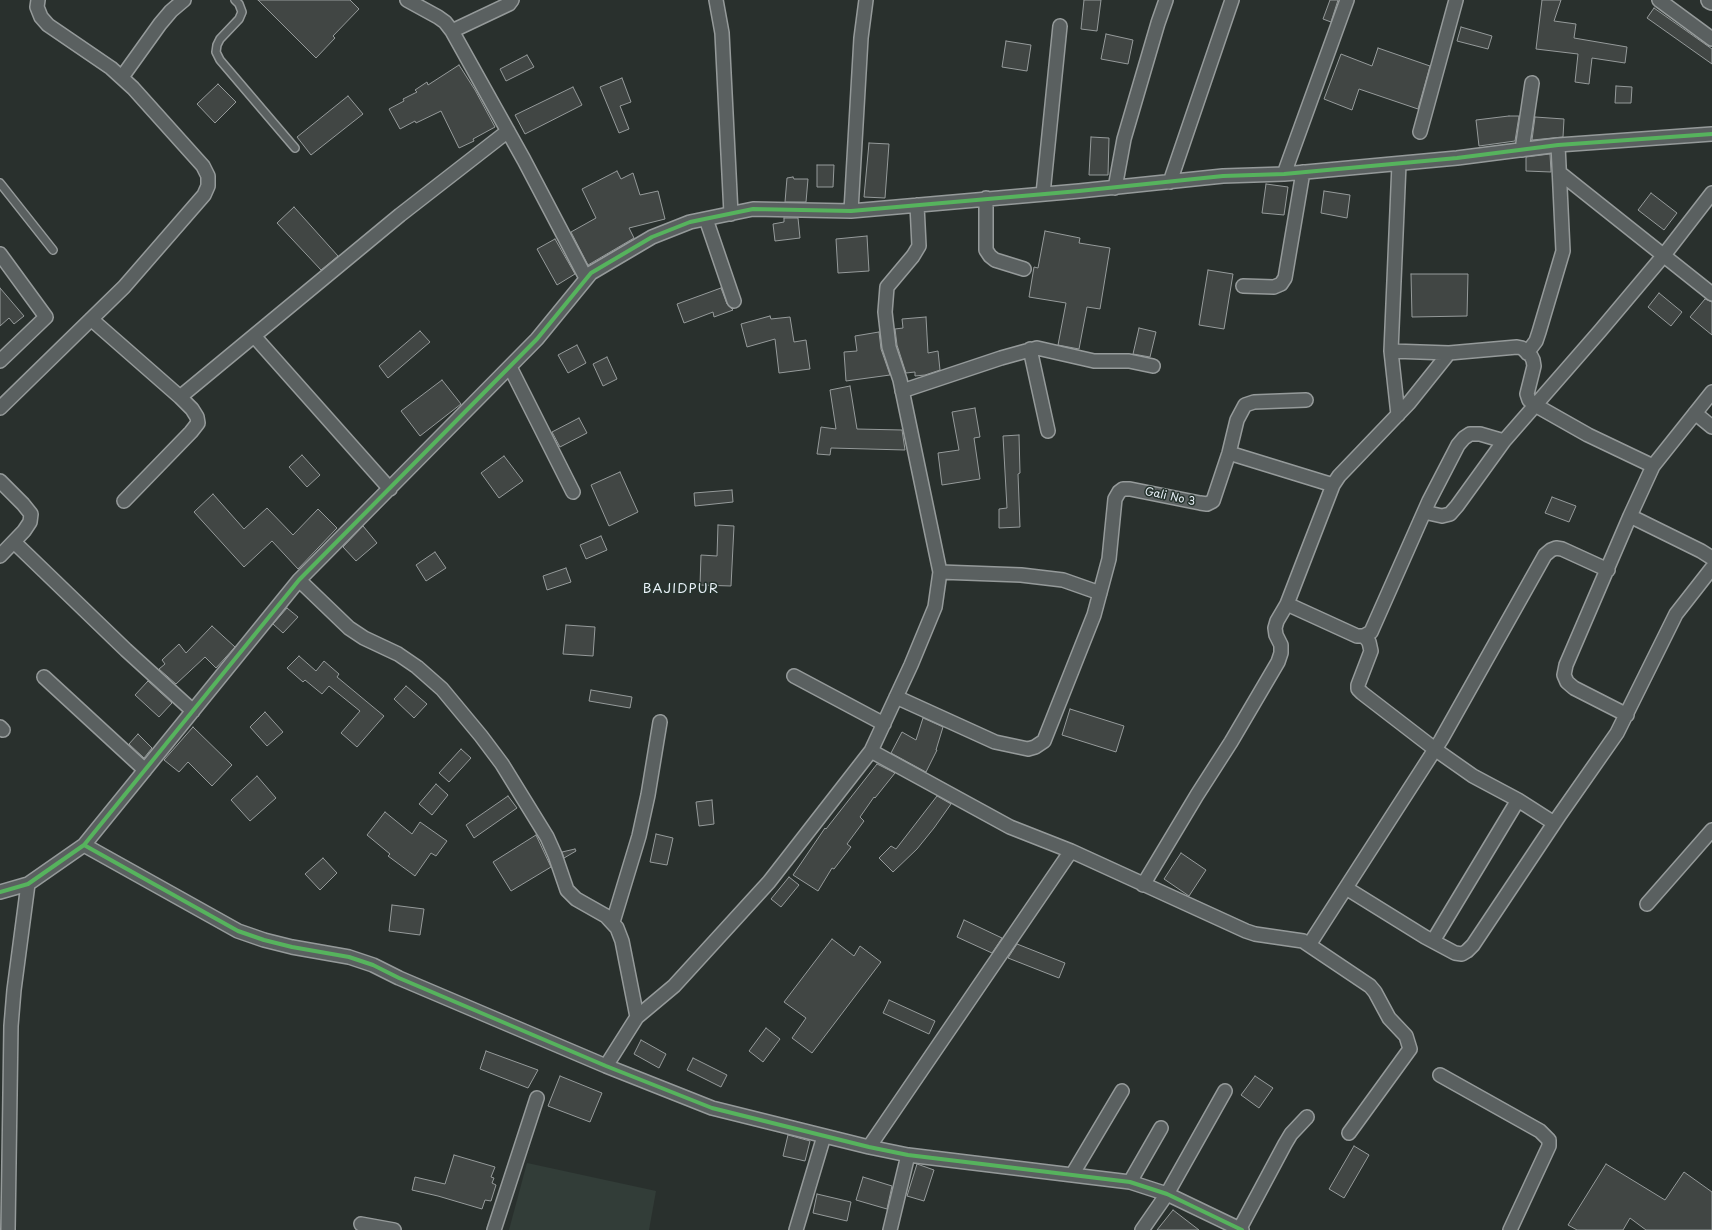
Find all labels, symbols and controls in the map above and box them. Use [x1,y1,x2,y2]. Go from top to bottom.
street label: Gali No 3 [1144,485,1196,509]
district label: BAJIDPUR [643,581,719,597]

